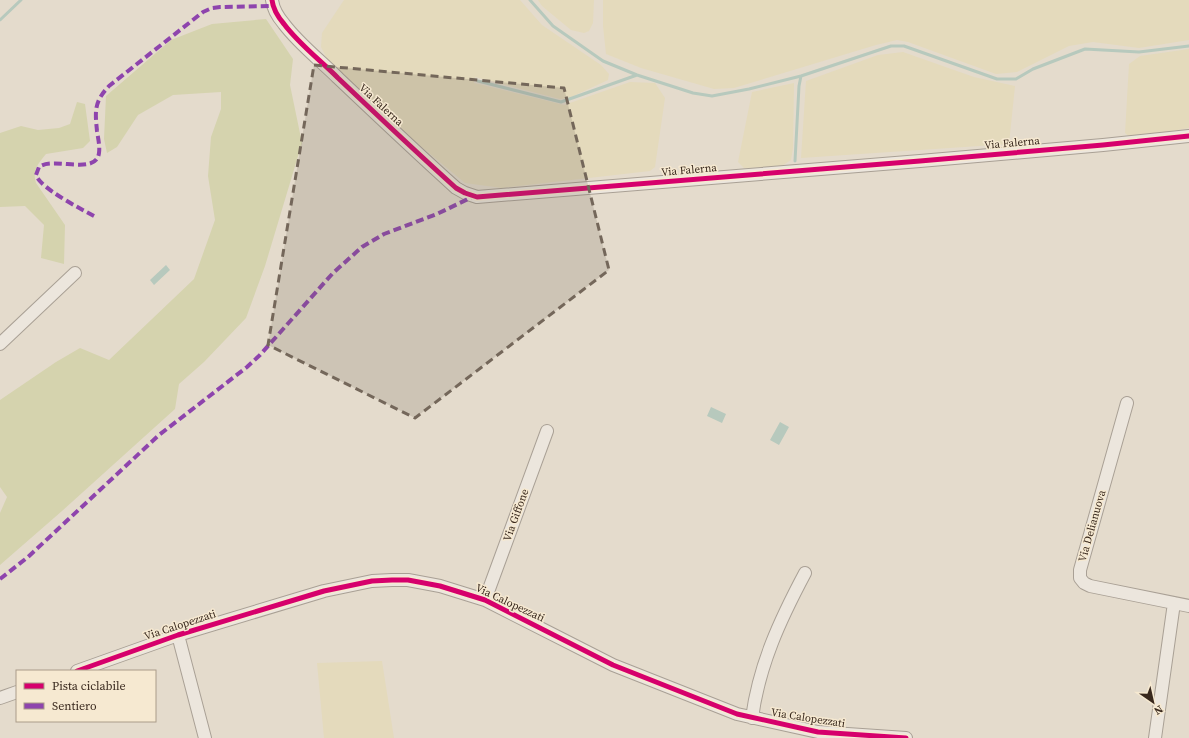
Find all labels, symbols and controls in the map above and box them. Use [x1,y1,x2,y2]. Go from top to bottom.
street label: Via Falerna [355,80,407,130]
street label: Via Falerna [984,133,1041,153]
street label: Via Falerna [661,160,718,180]
street label: Via Giffone [500,486,533,543]
street label: Via Delianuova [1075,488,1109,564]
street label: Via Calopezzati [473,580,547,626]
street label: Via Calopezzati [142,606,218,644]
legend [16,670,156,722]
text: Pista ciclabile [52,678,126,694]
north arrow [1133,682,1173,722]
text: Sentiero [52,698,97,714]
text: N [1151,701,1166,718]
street label: Via Calopezzati [770,705,846,731]

